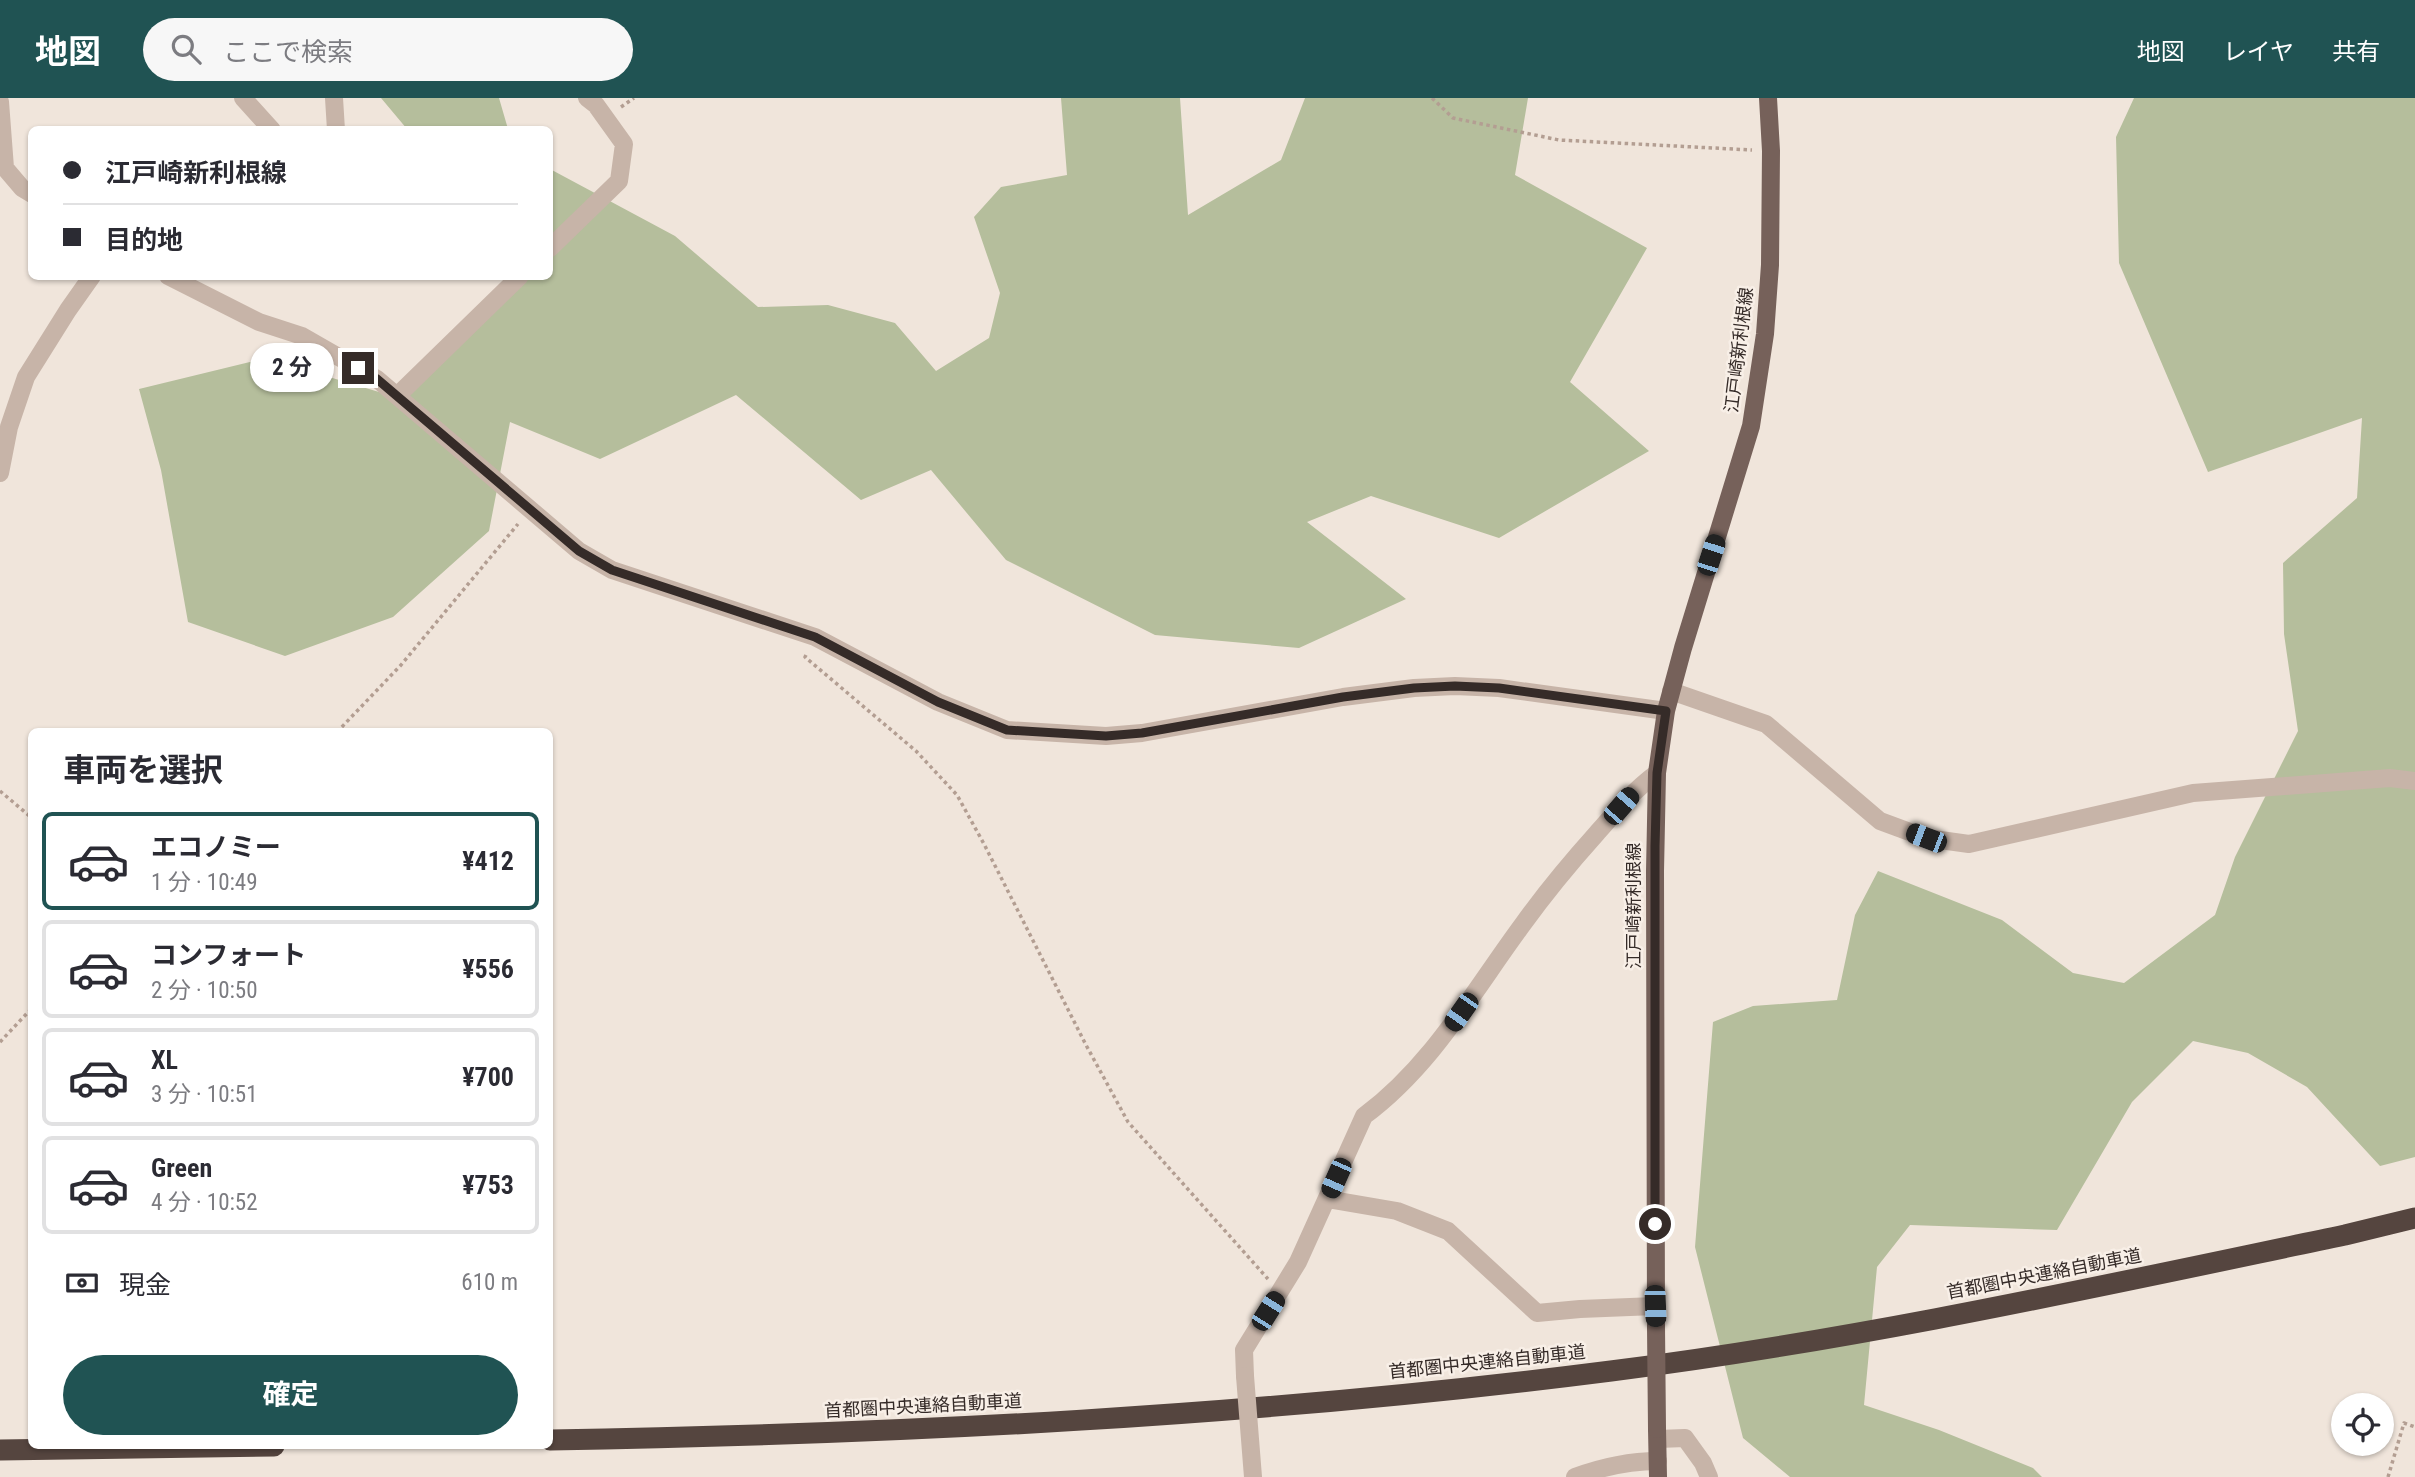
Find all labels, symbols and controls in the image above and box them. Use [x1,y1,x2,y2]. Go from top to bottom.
search box [143,18,633,81]
icon: search [167,30,205,68]
text: 地図 [35,32,101,71]
text: ここで検索 [223,37,353,67]
text: 地図 [2137,38,2185,66]
text: レイヤ [2223,38,2294,66]
text: 共有 [2332,38,2380,66]
text: 江戸崎新利根線 [105,158,287,188]
text: 目的地 [105,225,183,255]
street label: 江戸崎新利根線 [1720,286,1757,414]
callout: 2 分 [250,344,334,392]
route end [342,352,374,384]
text: 2 分 [272,354,312,381]
car [1695,532,1728,578]
text: 車両を選択 [63,751,223,789]
car [1600,783,1643,829]
car [1903,821,1950,855]
icon: car [67,830,130,893]
text: エコノミー [151,832,281,862]
street label: 江戸崎新利根線 [1623,843,1644,969]
text: ¥412 [462,846,514,876]
text: 1 分 · 10:49 [151,869,258,896]
icon: car [67,938,130,1001]
text: コンフォート [151,940,306,970]
text: ¥556 [462,954,514,984]
text: 2 分 · 10:50 [151,977,258,1004]
car [1441,989,1482,1035]
text: XL [151,1045,178,1075]
icon: car [67,1046,130,1109]
text: ¥700 [462,1062,514,1092]
text: 3 分 · 10:51 [151,1081,258,1108]
text: Green [151,1153,212,1183]
icon: car [67,1154,130,1217]
car [1318,1155,1355,1201]
text: ¥753 [462,1170,514,1200]
text: 4 分 · 10:52 [151,1189,258,1216]
route start [1639,1208,1671,1240]
street label: 首都圏中央連絡自動車道 [1945,1244,2143,1303]
icon: cash [63,1264,101,1302]
text: 610 m [461,1269,518,1296]
text: 現金 [119,1270,171,1300]
car [1644,1285,1667,1327]
car [1248,1288,1289,1334]
street label: 首都圏中央連絡自動車道 [1387,1341,1587,1382]
button: 確定 [63,1355,518,1435]
street label: 首都圏中央連絡自動車道 [824,1390,1022,1421]
map controls [2331,1393,2394,1456]
button: locate [2331,1393,2394,1456]

